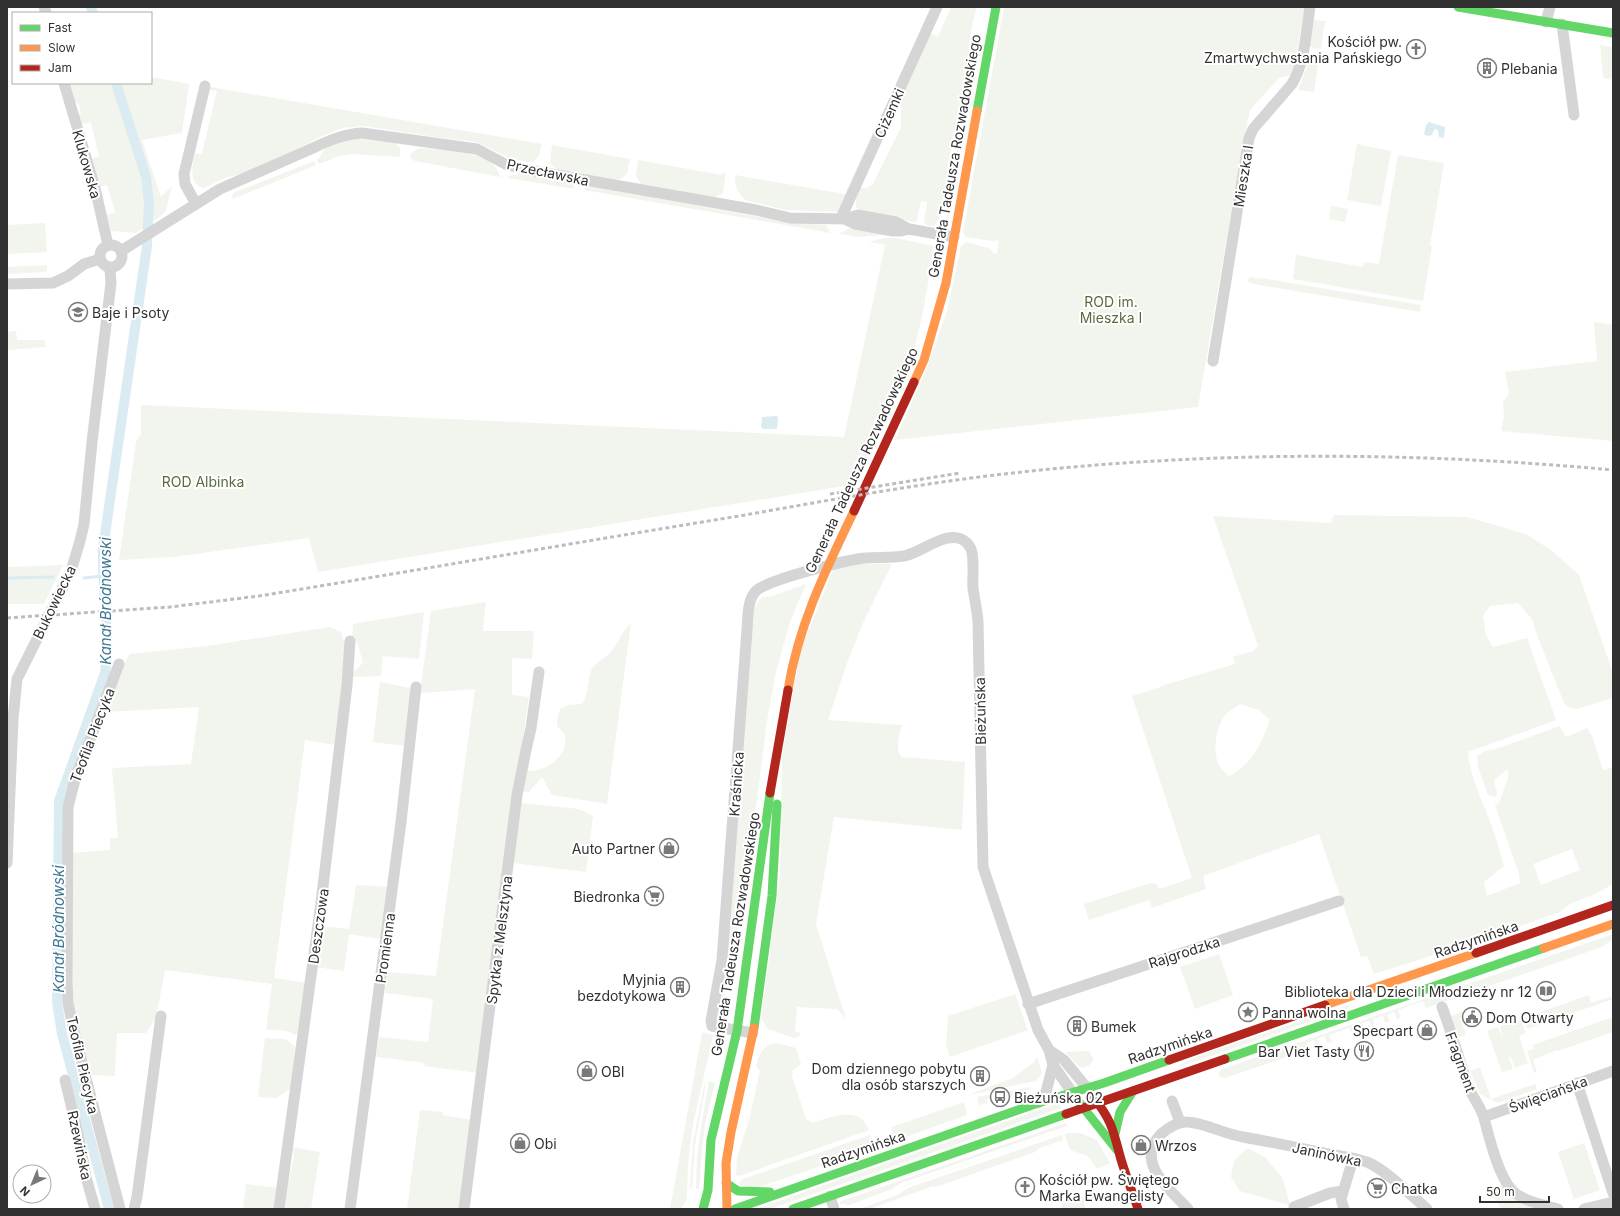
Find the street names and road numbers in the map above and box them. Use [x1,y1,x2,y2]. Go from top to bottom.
street label: Generała Tadeusza Rozwadowskiego [924,33,984,279]
street label: Ciżemki [871,85,907,141]
street label: Klukowska [69,128,105,200]
street label: Mieszka I [1230,144,1256,208]
street label: Przecławska [505,155,591,189]
street label: Generała Tadeusza Rozwadowskiego [801,344,921,576]
street label: Bukowiecka [29,563,79,641]
street label: Bieżuńska [971,677,989,745]
street label: Teofila Piecyka [66,685,118,785]
street label: Kraśnicka [725,751,747,817]
street label: Generała Tadeusza Rozwadowskiego [707,811,763,1057]
street label: Spytka z Melsztyna [483,875,515,1005]
street label: Deszczowa [304,887,332,965]
street label: Promienna [372,912,398,984]
street label: Radzymińska [1432,917,1520,961]
street label: Rajgrodzka [1146,932,1222,972]
street label: Teofila Piecyka [63,1014,103,1116]
street label: Radzymińska [1126,1023,1214,1067]
street label: Fragment [1442,1030,1480,1095]
street label: Święciańska [1506,1072,1590,1116]
street label: Rzewińska [64,1109,96,1181]
street label: Radzymińska [819,1127,907,1171]
street label: Janinówka [1291,1138,1363,1170]

